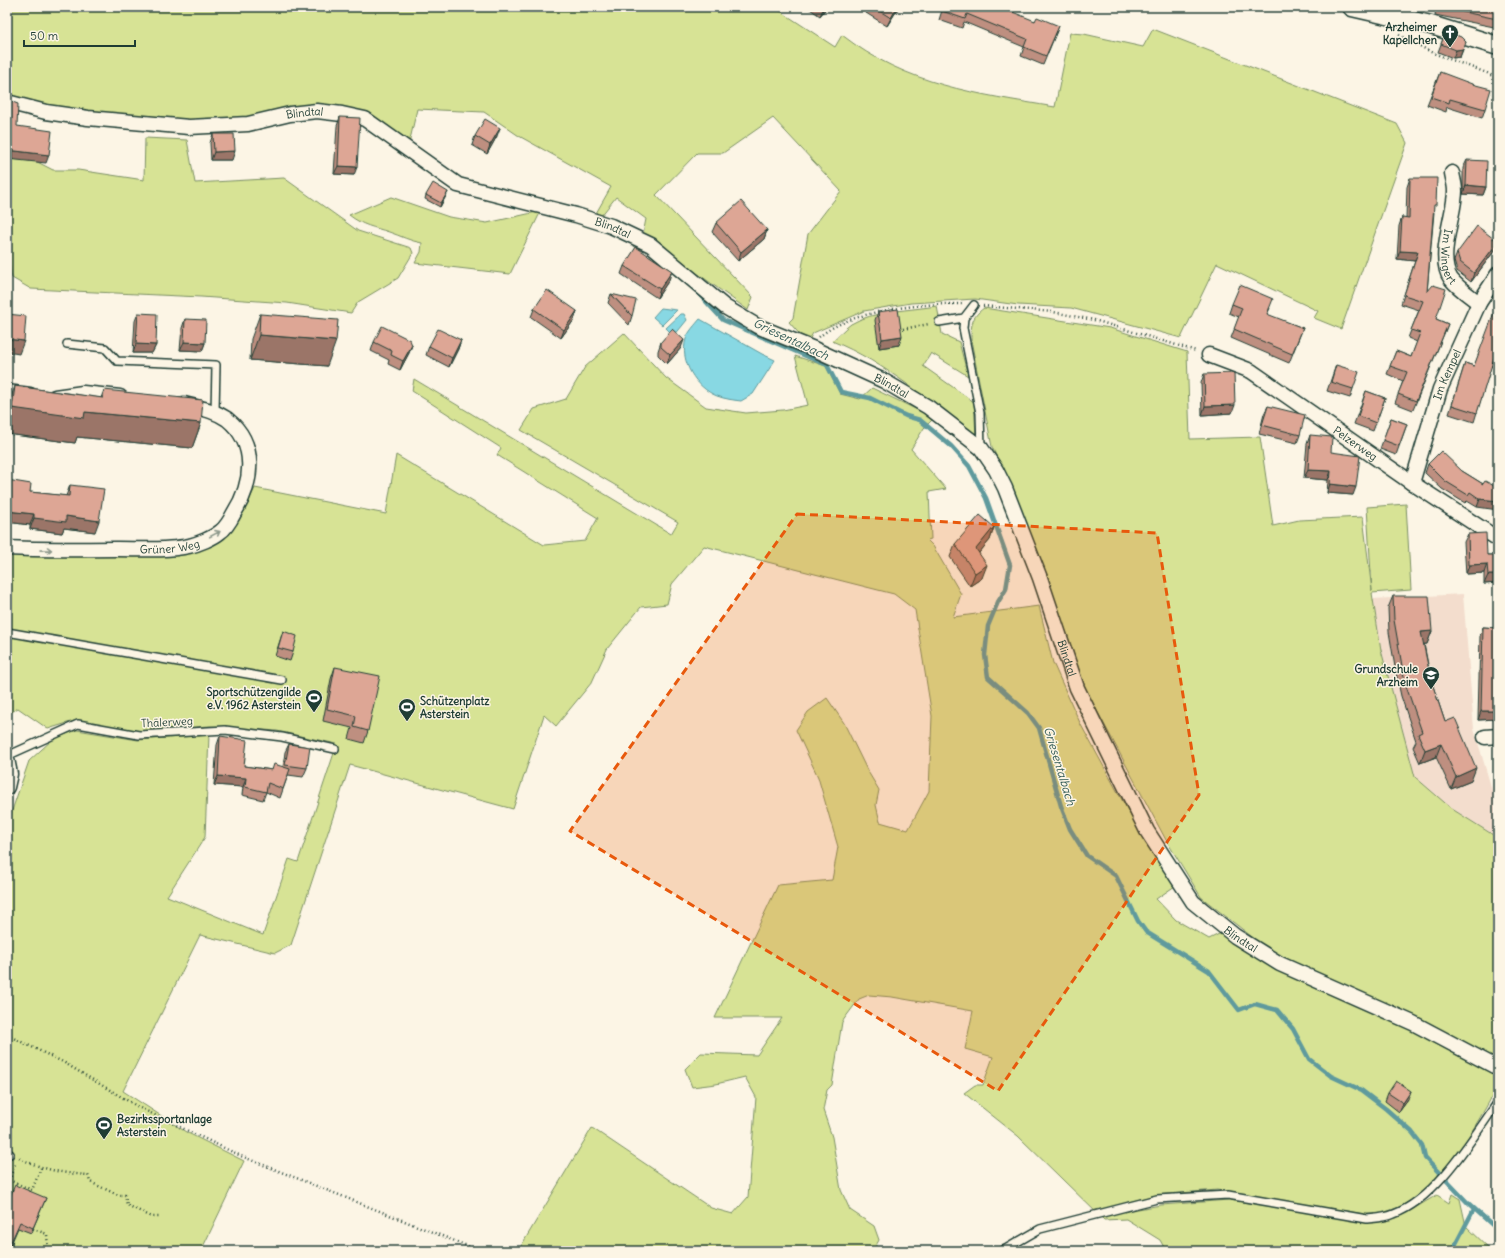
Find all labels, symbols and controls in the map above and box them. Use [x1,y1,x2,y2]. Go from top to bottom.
place label: Arzheimer Kapellchen [1383,20,1438,48]
scale bar [24,22,135,48]
church icon: Arzheimer Kapellchen [1440,23,1460,48]
text: 50 m [30,28,59,43]
street label: Blindtal [284,104,324,122]
street label: Blindtal [593,214,633,241]
street label: Im Wingert [1438,228,1460,288]
water label: Griesentalbach [751,315,832,363]
street label: Im Kempel [1430,347,1464,402]
street label: Blindtal [872,371,911,401]
street label: Pelzerweg [1330,423,1380,464]
one-way arrow [209,530,221,537]
street label: Grüner Weg [140,536,202,556]
one-way arrow [39,546,52,554]
street label: Blindtal [1054,638,1080,678]
place label: Grundschule Arzheim [1355,662,1418,689]
school or university icon: Grundschule Arzheim [1421,665,1441,690]
place label: Sportschützengilde e.V. 1962 Asterstein [206,685,302,712]
sports icon: Sportschützengilde e.V. 1962 Asterstein [304,688,324,713]
place label: Schützenplatz Asterstein [420,694,490,721]
sports icon: Schützenplatz Asterstein [397,697,417,722]
street label: Thälerweg [141,714,193,730]
water label: Griesentalbach [1041,725,1079,808]
street label: Blindtal [1221,923,1260,955]
place label: Bezirkssportanlage Asterstein [117,1112,212,1139]
sports icon: Bezirkssportanlage Asterstein [94,1115,114,1140]

